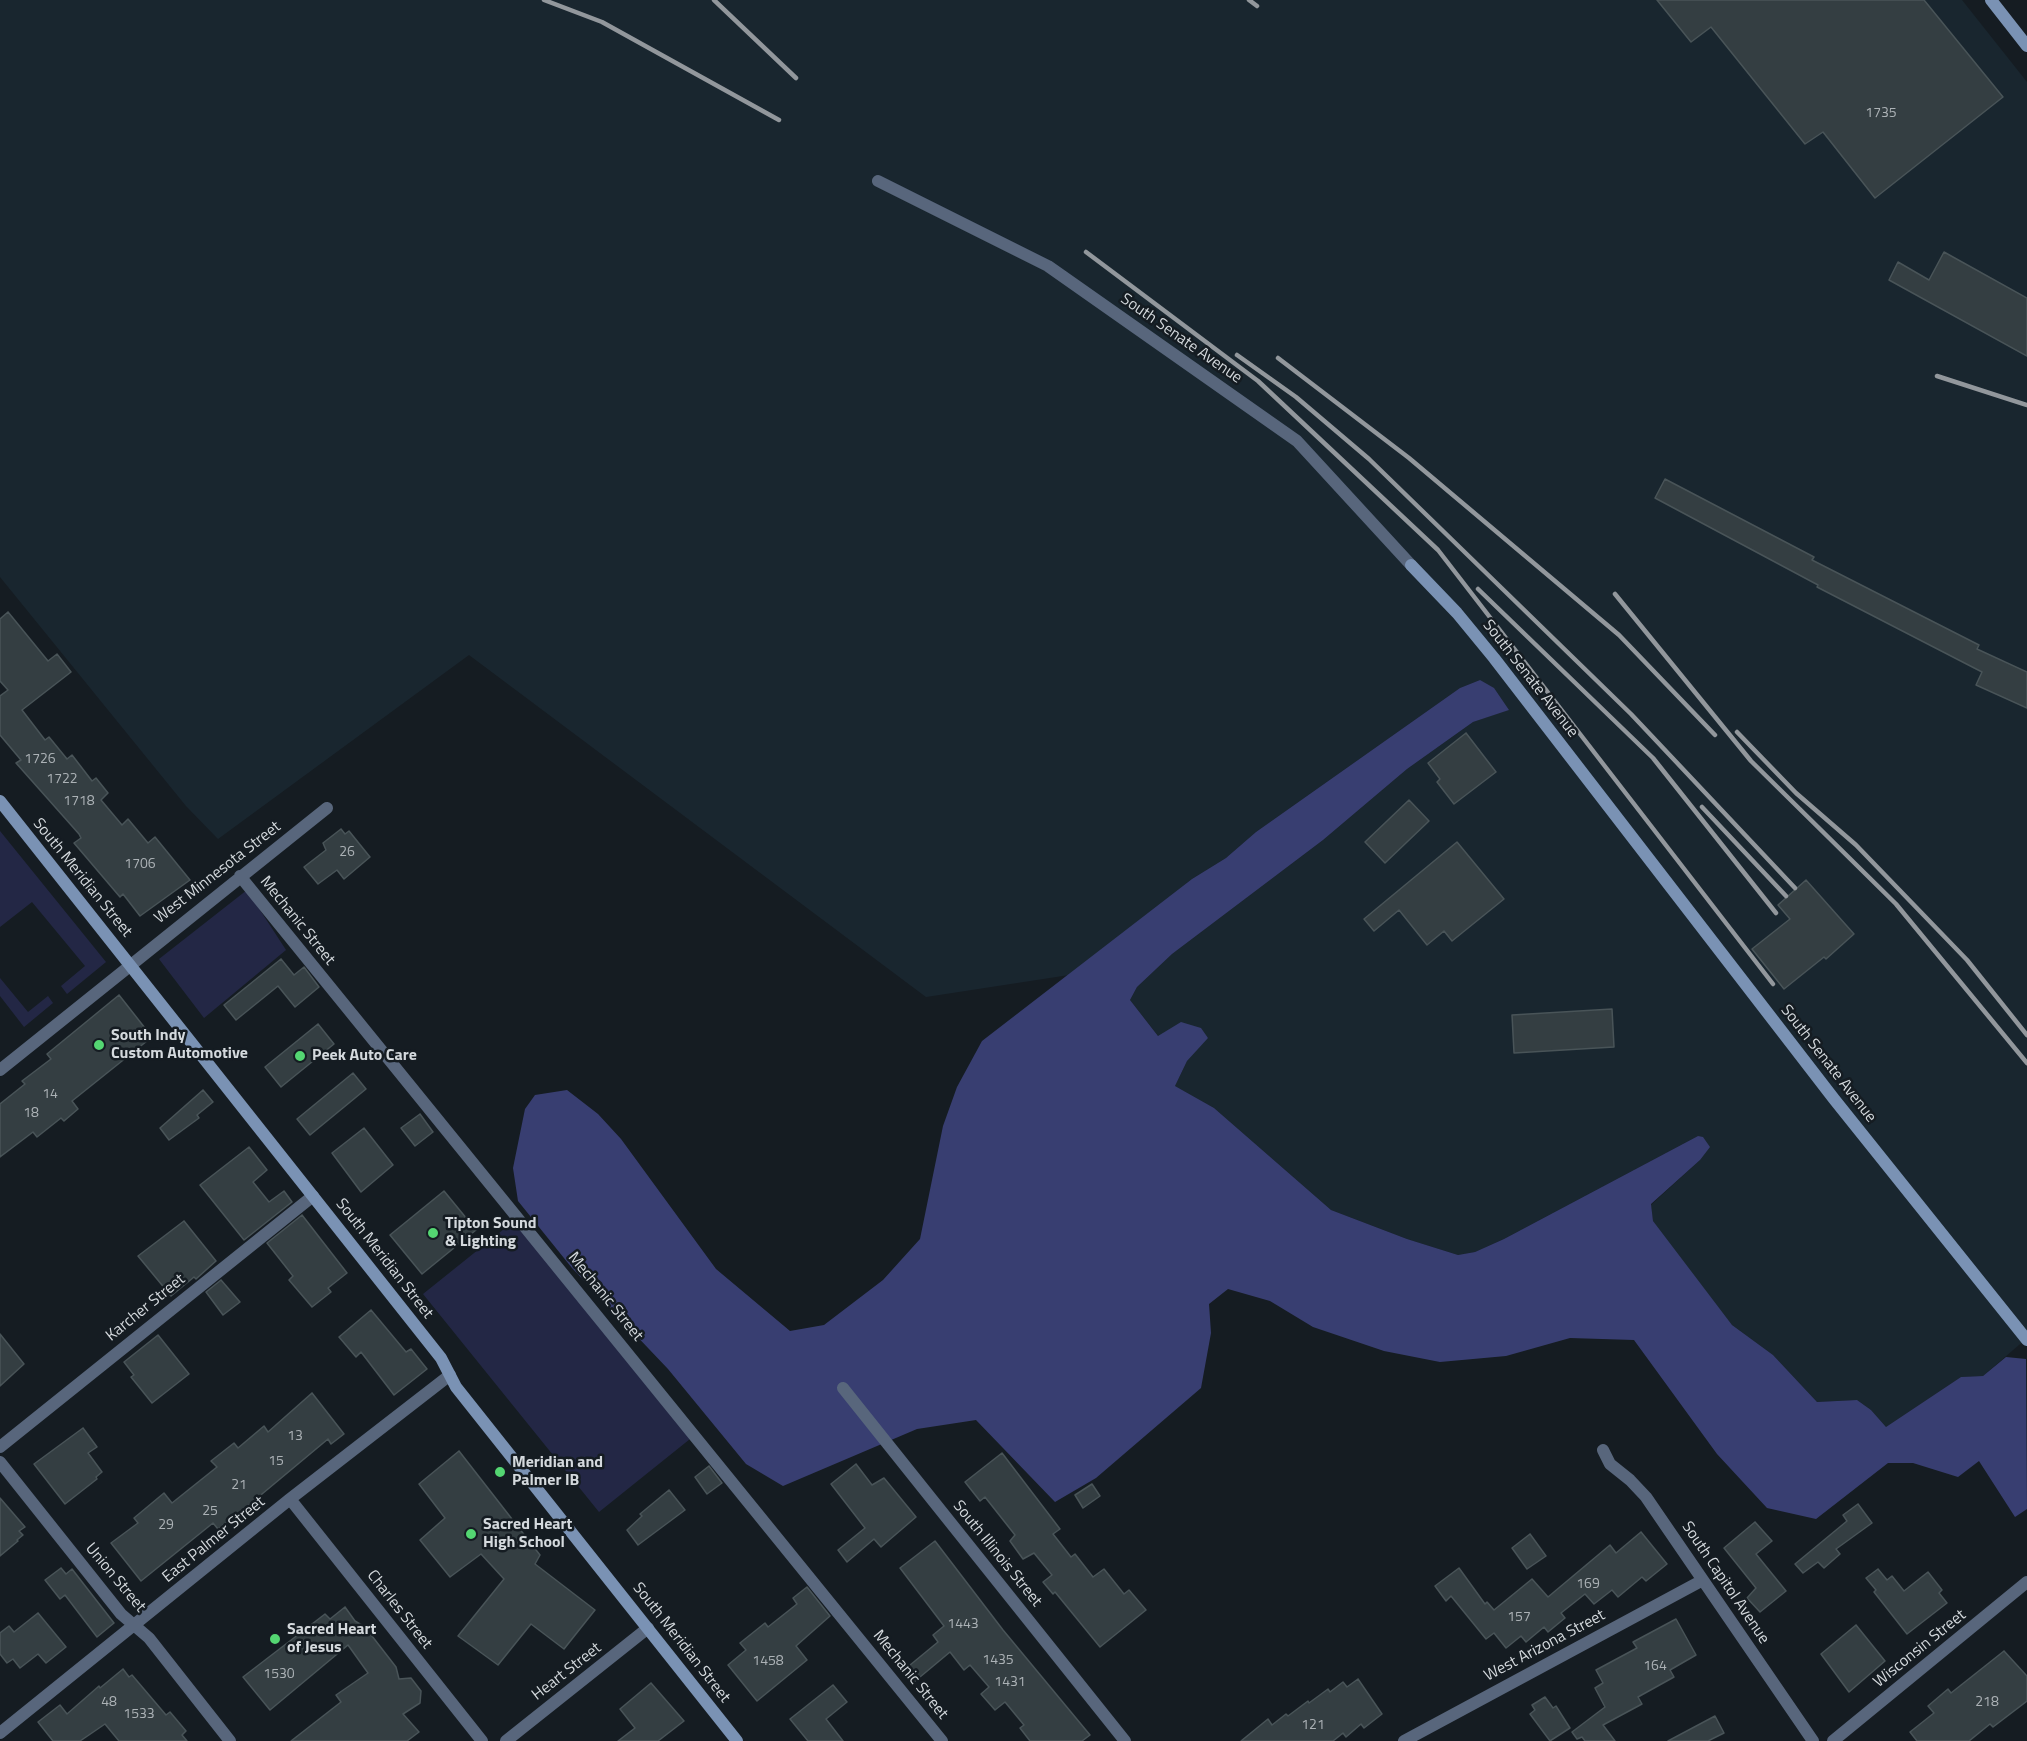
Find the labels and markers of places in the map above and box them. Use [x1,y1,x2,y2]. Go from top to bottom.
place label: South Indy Custom Automotive [111,1026,248,1064]
marker: South Indy Custom Automotive [92,1038,106,1052]
place label: Peek Auto Care [312,1046,417,1066]
marker: Peek Auto Care [293,1049,307,1063]
place label: Tipton Sound & Lighting [445,1214,537,1252]
marker: Tipton Sound & Lighting [426,1226,440,1240]
place label: Meridian and Palmer IB [512,1453,603,1491]
marker: Meridian and Palmer IB [493,1465,507,1479]
place label: Sacred Heart High School [483,1515,572,1553]
marker: Sacred Heart High School [464,1527,478,1541]
place label: Sacred Heart of Jesus [287,1620,376,1658]
marker: Sacred Heart of Jesus [268,1632,282,1646]

